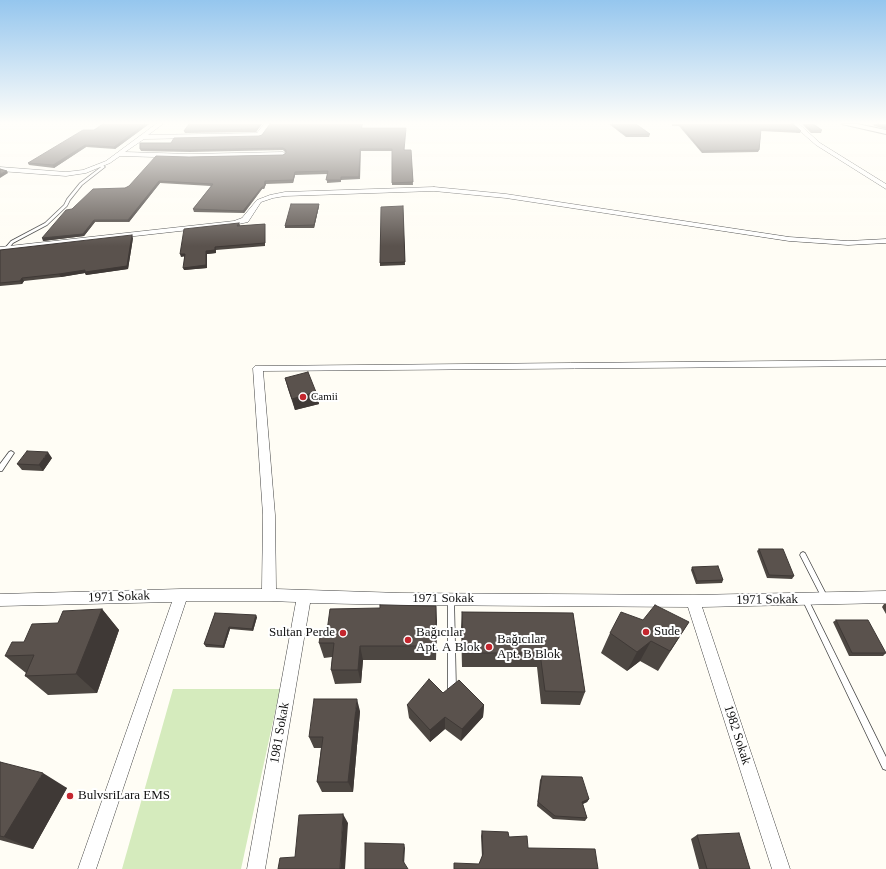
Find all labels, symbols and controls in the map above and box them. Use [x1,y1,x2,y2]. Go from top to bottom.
place label: Camii [311,390,338,404]
marker: Camii [298,392,308,402]
street label: 1971 Sokak [88,588,150,606]
street label: 1971 Sokak [412,591,474,607]
street label: 1971 Sokak [736,592,798,608]
place label: Sude [654,624,680,640]
place label: Sultan Perde [269,625,335,641]
place label: Bağıcılar Apt. A Blok [416,625,480,656]
marker: Sude [641,627,651,637]
marker: Sultan Perde [338,628,348,638]
place label: Bağıcılar Apt. B Blok [497,632,560,663]
marker: Bağıcılar Apt. A Blok [403,635,413,645]
marker: Bağıcılar Apt. B Blok [484,642,494,652]
street label: 1981 Sokak [267,701,293,765]
street label: 1982 Sokak [720,703,754,767]
place label: BulvsriLara EMS [78,788,170,804]
marker: BulvsriLara EMS [65,791,75,801]

